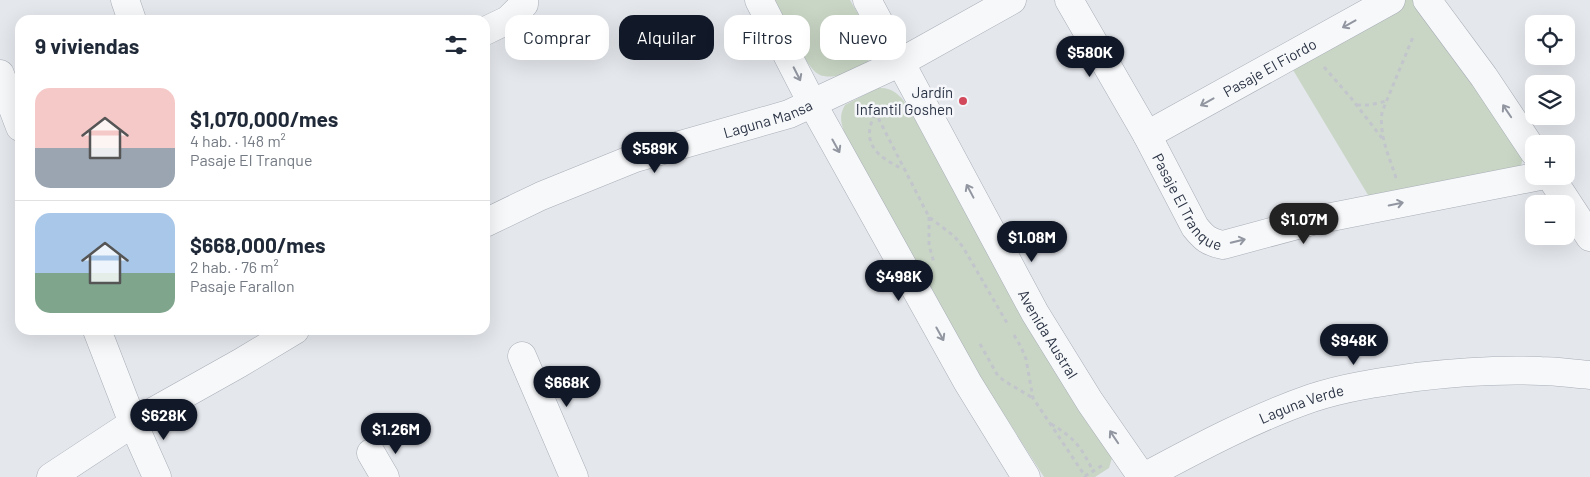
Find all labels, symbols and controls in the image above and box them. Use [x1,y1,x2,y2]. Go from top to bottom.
chip: Comprar [505,15,609,60]
chip: Alquilar [619,15,714,60]
chip: Filtros [724,15,810,60]
chip: Nuevo [820,15,906,60]
map controls [1525,15,1575,245]
button: locate [1525,15,1575,65]
one-way arrow [1342,19,1356,29]
icon: filters [442,31,470,59]
text: 9 viviendas [35,33,139,58]
street label: Pasaje El Fiordo [1220,34,1319,100]
pin: $580K [1055,36,1125,78]
text: $580K [1067,42,1113,61]
one-way arrow [792,67,802,82]
button: layers [1525,75,1575,125]
place label: Jardín Infantil Goshen [856,83,953,118]
marker: Jardín Infantil Goshen [957,95,969,107]
street label: Laguna Mansa [721,96,815,141]
one-way arrow [1199,97,1214,107]
one-way arrow [1502,104,1512,118]
text: $1,070,000/mes [190,106,338,131]
icon: home [75,108,135,168]
text: 4 hab. · 148 m² [190,131,286,150]
pin: $589K [620,132,690,174]
button: + [1525,135,1575,185]
text: $589K [633,138,677,157]
one-way arrow [831,138,841,153]
text: Pasaje El Tranque [190,150,312,169]
street label: Pasaje El Tranque [1149,150,1224,253]
one-way arrow [964,185,974,199]
button: − [1525,195,1575,245]
one-way arrow [1388,199,1404,208]
pin: $1.07M [1263,202,1345,245]
text: $1.07M [1280,209,1328,228]
pin: $1.08M [991,220,1073,263]
text: $1.08M [1008,227,1056,246]
text: $668,000/mes [190,232,326,257]
icon: home [75,233,135,293]
one-way arrow [1230,236,1246,245]
text: 2 hab. · 76 m² [190,257,279,276]
pin: $498K [864,260,934,302]
text: $498K [876,266,922,285]
text: Pasaje Farallon [190,276,295,295]
street label: Avenida Austral [1015,286,1082,382]
pin: $948K [1319,324,1389,366]
one-way arrow [936,326,946,340]
text: $948K [1331,330,1377,349]
pin: $668K [532,366,602,408]
text: $668K [544,372,590,391]
street label: Laguna Verde [1256,381,1345,427]
pin: $628K [129,398,199,441]
text: $628K [141,405,187,424]
pin: $1.26M [355,412,437,455]
text: $1.26M [372,419,420,438]
one-way arrow [1109,430,1119,444]

